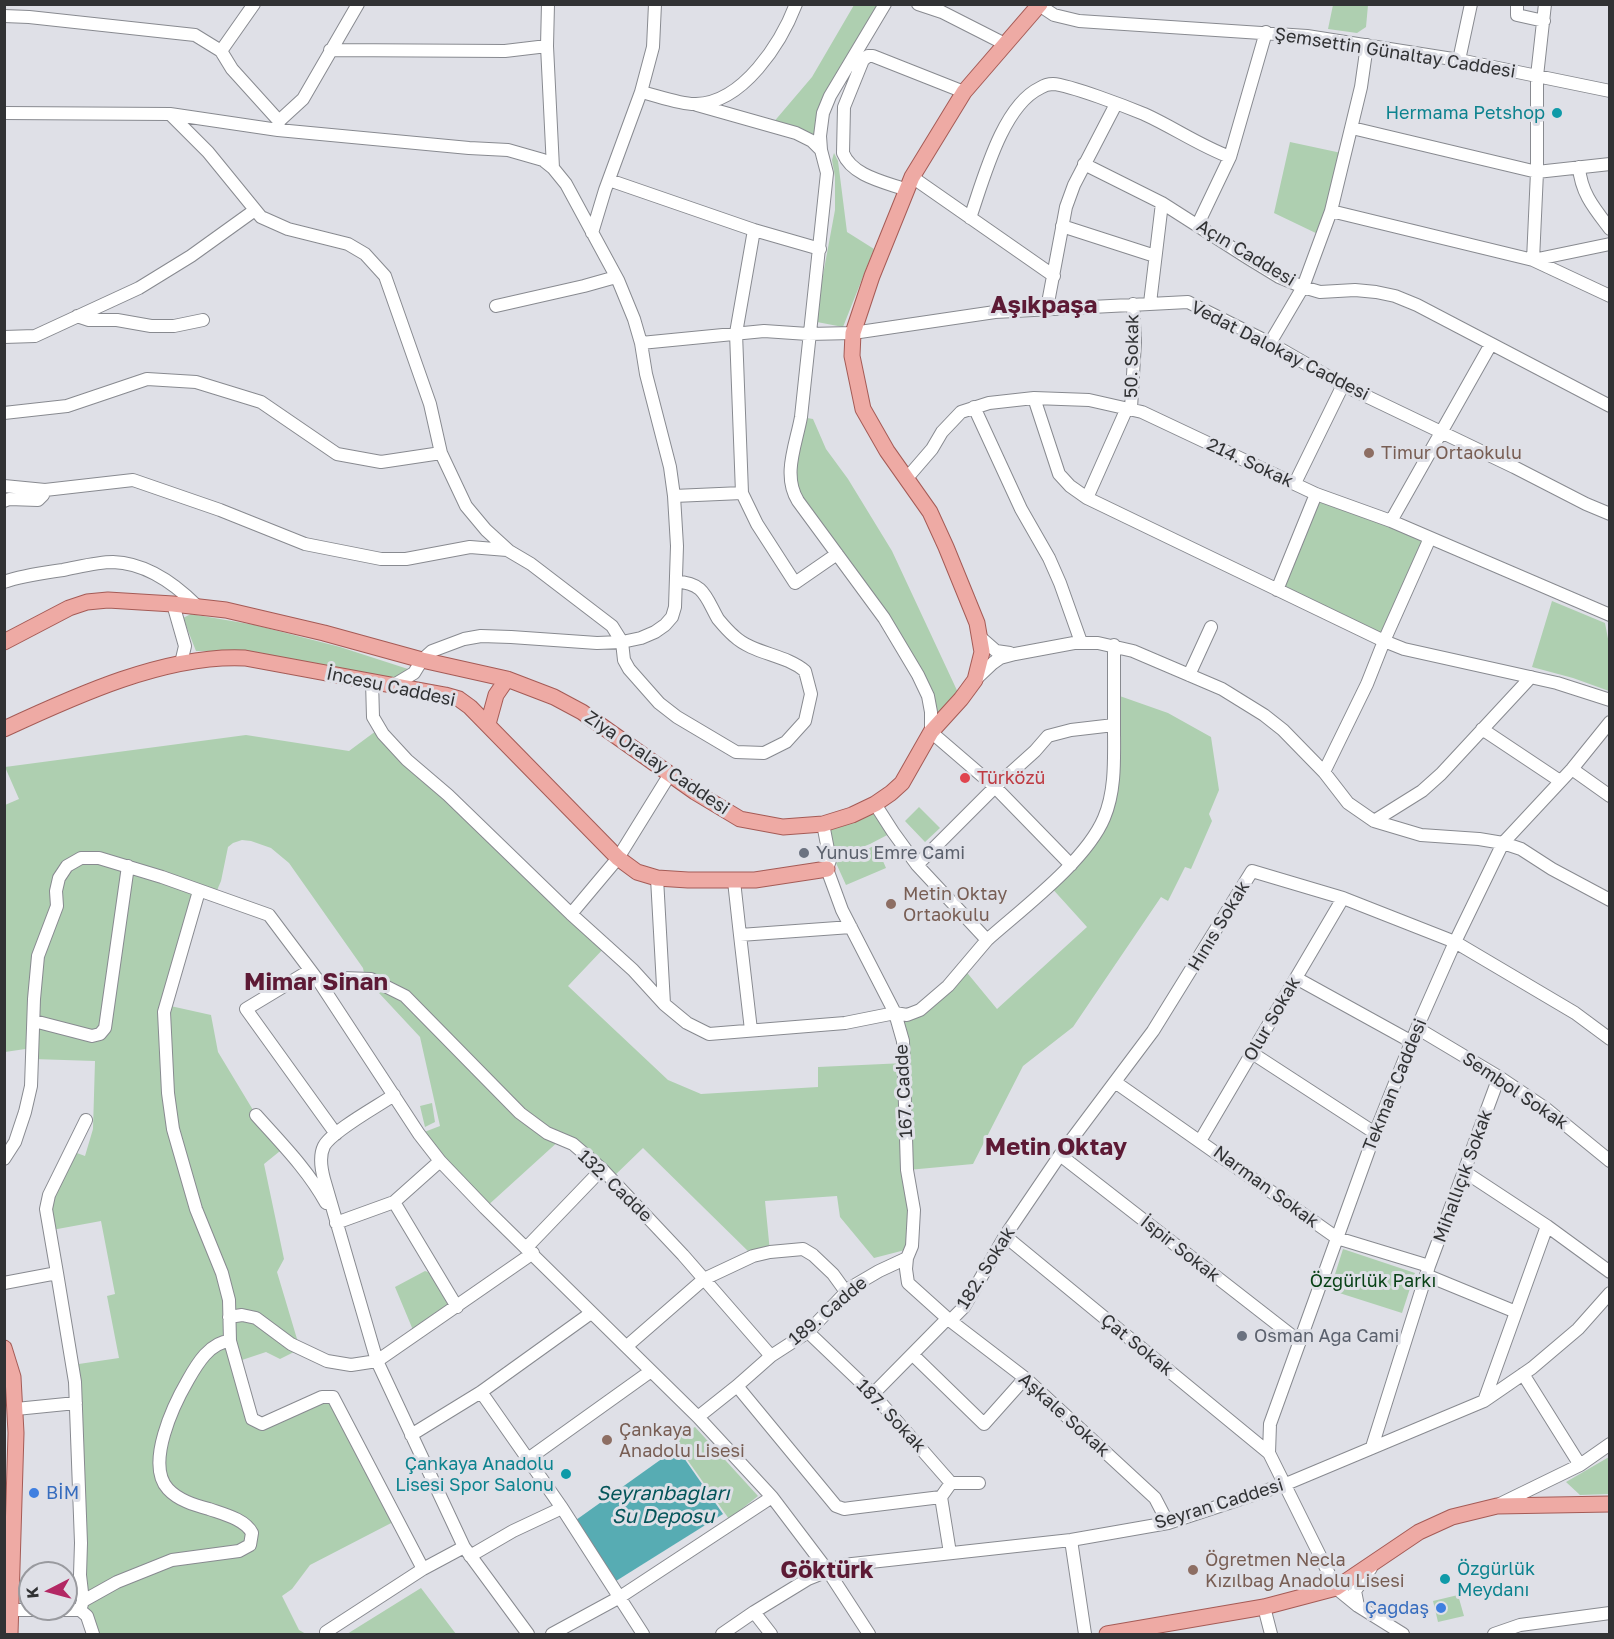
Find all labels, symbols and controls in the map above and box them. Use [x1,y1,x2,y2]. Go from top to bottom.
street label: Şemsettin Günaltay Caddesi [1273,23,1517,83]
place label: Hermama Petshop [1385,102,1545,124]
marker: Hermama Petshop [1550,106,1564,120]
street label: Açın Caddesi [1193,215,1299,291]
district label: Aşıkpaşa [990,291,1098,319]
street label: Vedat Dalokay Caddesi [1187,297,1373,405]
street label: 50. Sokak [1120,314,1144,398]
street label: 214. Sokak [1203,434,1297,492]
place label: Timur Ortaokulu [1381,442,1522,464]
marker: Timur Ortaokulu [1362,446,1376,460]
street label: İncesu Caddesi [325,663,457,711]
street label: Ziya Oralay Caddesi [581,707,733,819]
place label: Türközü [977,767,1045,789]
marker: Türközü [958,771,972,785]
place label: Yunus Emre Cami [816,842,965,864]
marker: Yunus Emre Cami [797,846,811,860]
street label: Hınıs Sokak [1184,877,1254,975]
place label: Metin Oktay Ortaokulu [903,883,1007,926]
marker: Metin Oktay Ortaokulu [884,897,898,911]
district label: Mimar Sinan [244,968,388,996]
street label: Olur Sokak [1239,973,1305,1065]
street label: Tekman Caddesi [1359,1016,1431,1154]
street label: 167. Cadde [891,1043,917,1139]
street label: Sembol Sokak [1458,1048,1572,1134]
street label: Mihallıçık Sokak [1429,1107,1497,1245]
district label: Metin Oktay [985,1133,1127,1161]
street label: Narman Sokak [1209,1141,1323,1233]
street label: 132. Cadde [573,1145,657,1227]
street label: İspir Sokak [1136,1211,1224,1287]
street label: 182. Sokak [952,1223,1020,1313]
park label: Özgürlük Parkı [1310,1270,1436,1292]
street label: 189. Cadde [784,1272,872,1350]
street label: Çat Sokak [1097,1309,1177,1381]
place label: Osman Ağa Cami [1254,1325,1399,1347]
marker: Osman Ağa Cami [1235,1329,1249,1343]
street label: Aşkale Sokak [1014,1369,1114,1461]
street label: 187. Sokak [852,1375,930,1457]
place label: Çankaya Anadolu Lisesi [619,1419,745,1462]
marker: Çankaya Anadolu Lisesi [600,1433,614,1447]
place label: Çankaya Anadolu Lisesi Spor Salonu [395,1453,554,1496]
marker: Çankaya Anadolu Lisesi Spor Salonu [559,1467,573,1481]
street label: Seyran Caddesi [1152,1474,1286,1534]
place label: BİM [46,1482,79,1504]
water label: Seyranbağları Su Deposu [596,1482,730,1529]
marker: BİM [27,1486,41,1500]
place label: Öğretmen Necla Kızılbağ Anadolu Lisesi [1205,1549,1405,1592]
district label: Göktürk [780,1556,874,1584]
place label: Özgürlük Meydanı [1457,1558,1535,1600]
north arrow [18,1561,78,1621]
marker: Öğretmen Necla Kızılbağ Anadolu Lisesi [1186,1563,1200,1577]
marker: Özgürlük Meydanı [1438,1572,1452,1586]
text: K [22,1586,43,1599]
place label: Çağdaş [1365,1597,1429,1619]
marker: Çağdaş [1434,1601,1448,1615]

